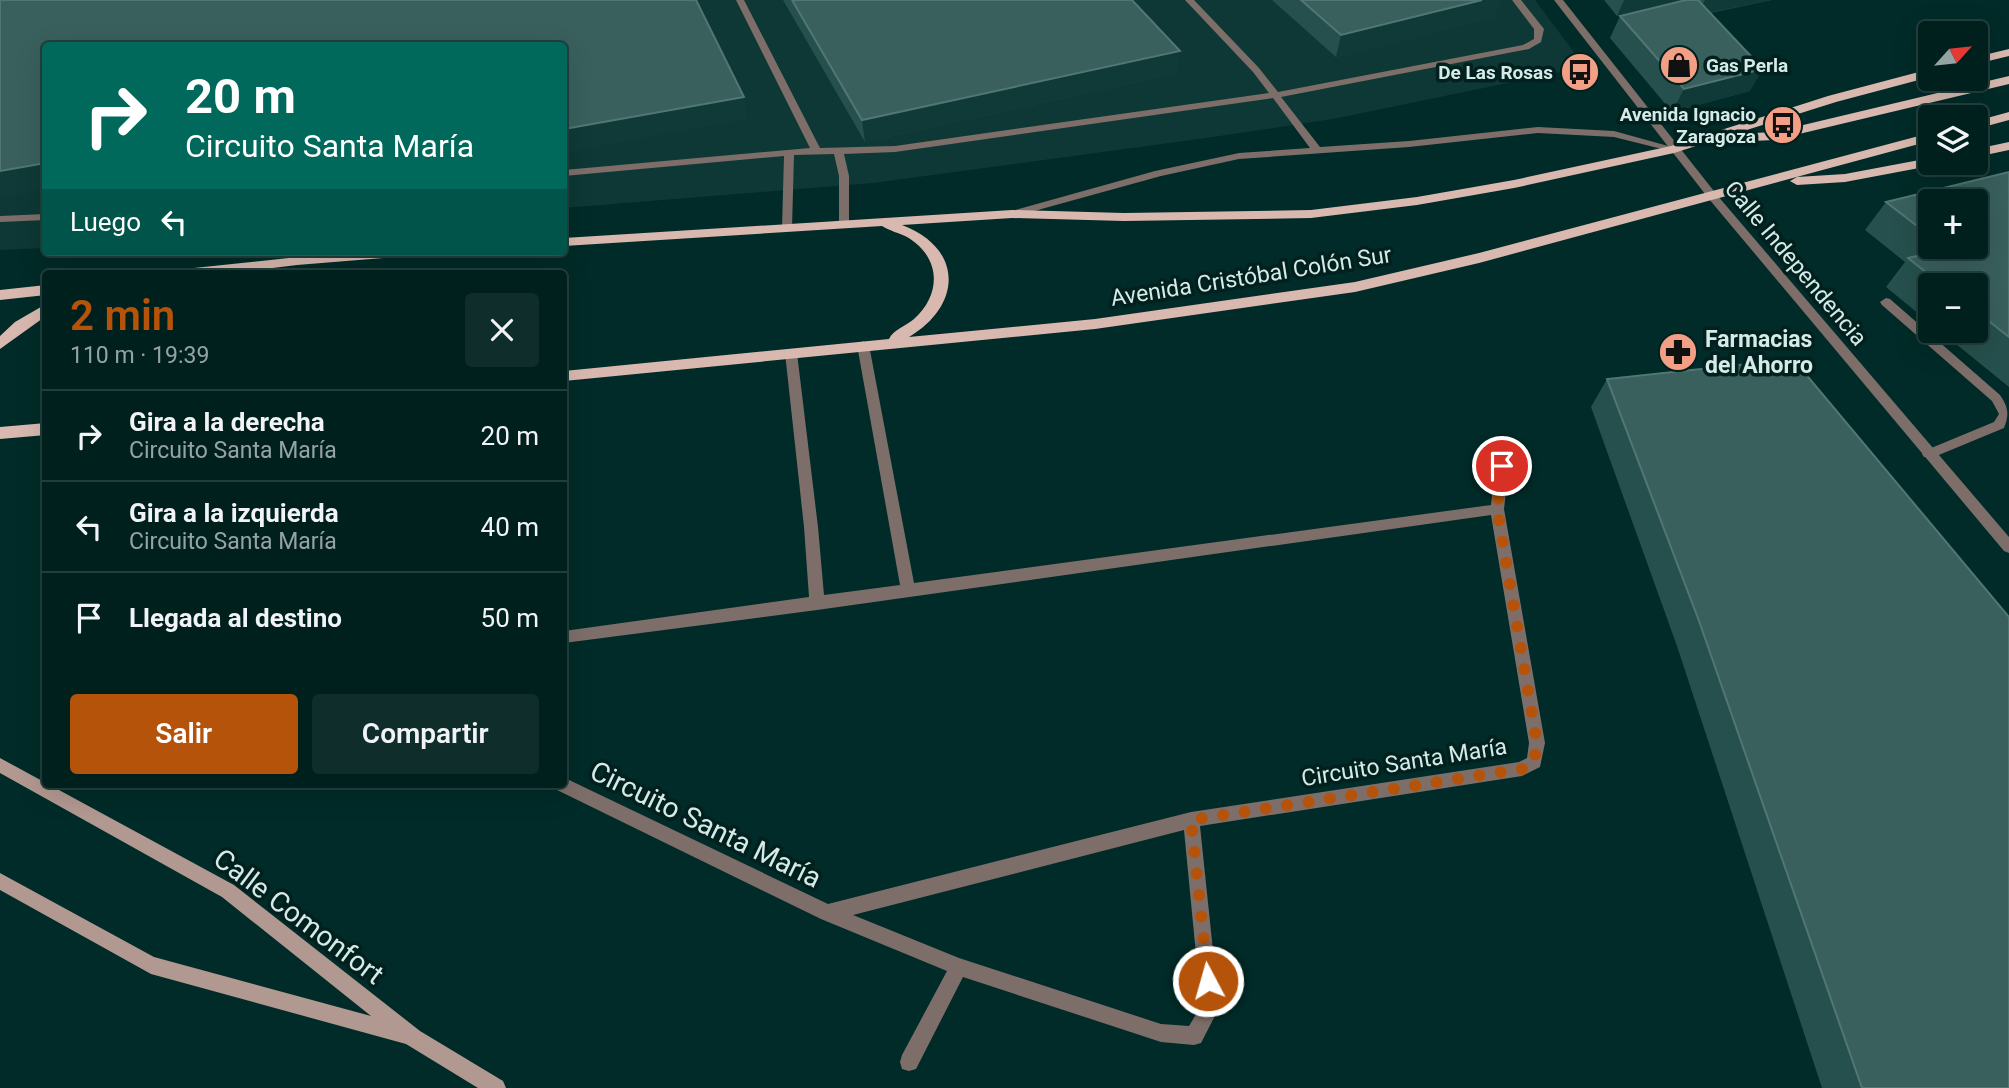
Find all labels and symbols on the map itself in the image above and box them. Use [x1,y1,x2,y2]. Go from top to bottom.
north arrow [1918,21,1988,91]
shop icon: Gas Perla [1658,44,1700,86]
bus stop icon: De Las Rosas [1559,51,1601,93]
place label: Gas Perla [1706,54,1788,77]
place label: De Las Rosas [1438,61,1553,84]
place label: Avenida Ignacio Zaragoza [1620,103,1756,148]
bus stop icon: Avenida Ignacio Zaragoza [1762,104,1804,146]
street label: Calle Independencia [1719,176,1872,351]
street label: Avenida Cristóbal Colón Sur [1109,241,1394,312]
place label: Farmacias del Ahorro [1705,326,1813,379]
pharmacy icon: Farmacias del Ahorro [1657,331,1699,373]
pin [1472,436,1532,496]
street label: Circuito Santa María [1299,733,1509,792]
street label: Circuito Santa María [585,754,827,895]
street label: Calle Comonfort [207,842,390,991]
position arrow [1171,944,1245,1018]

